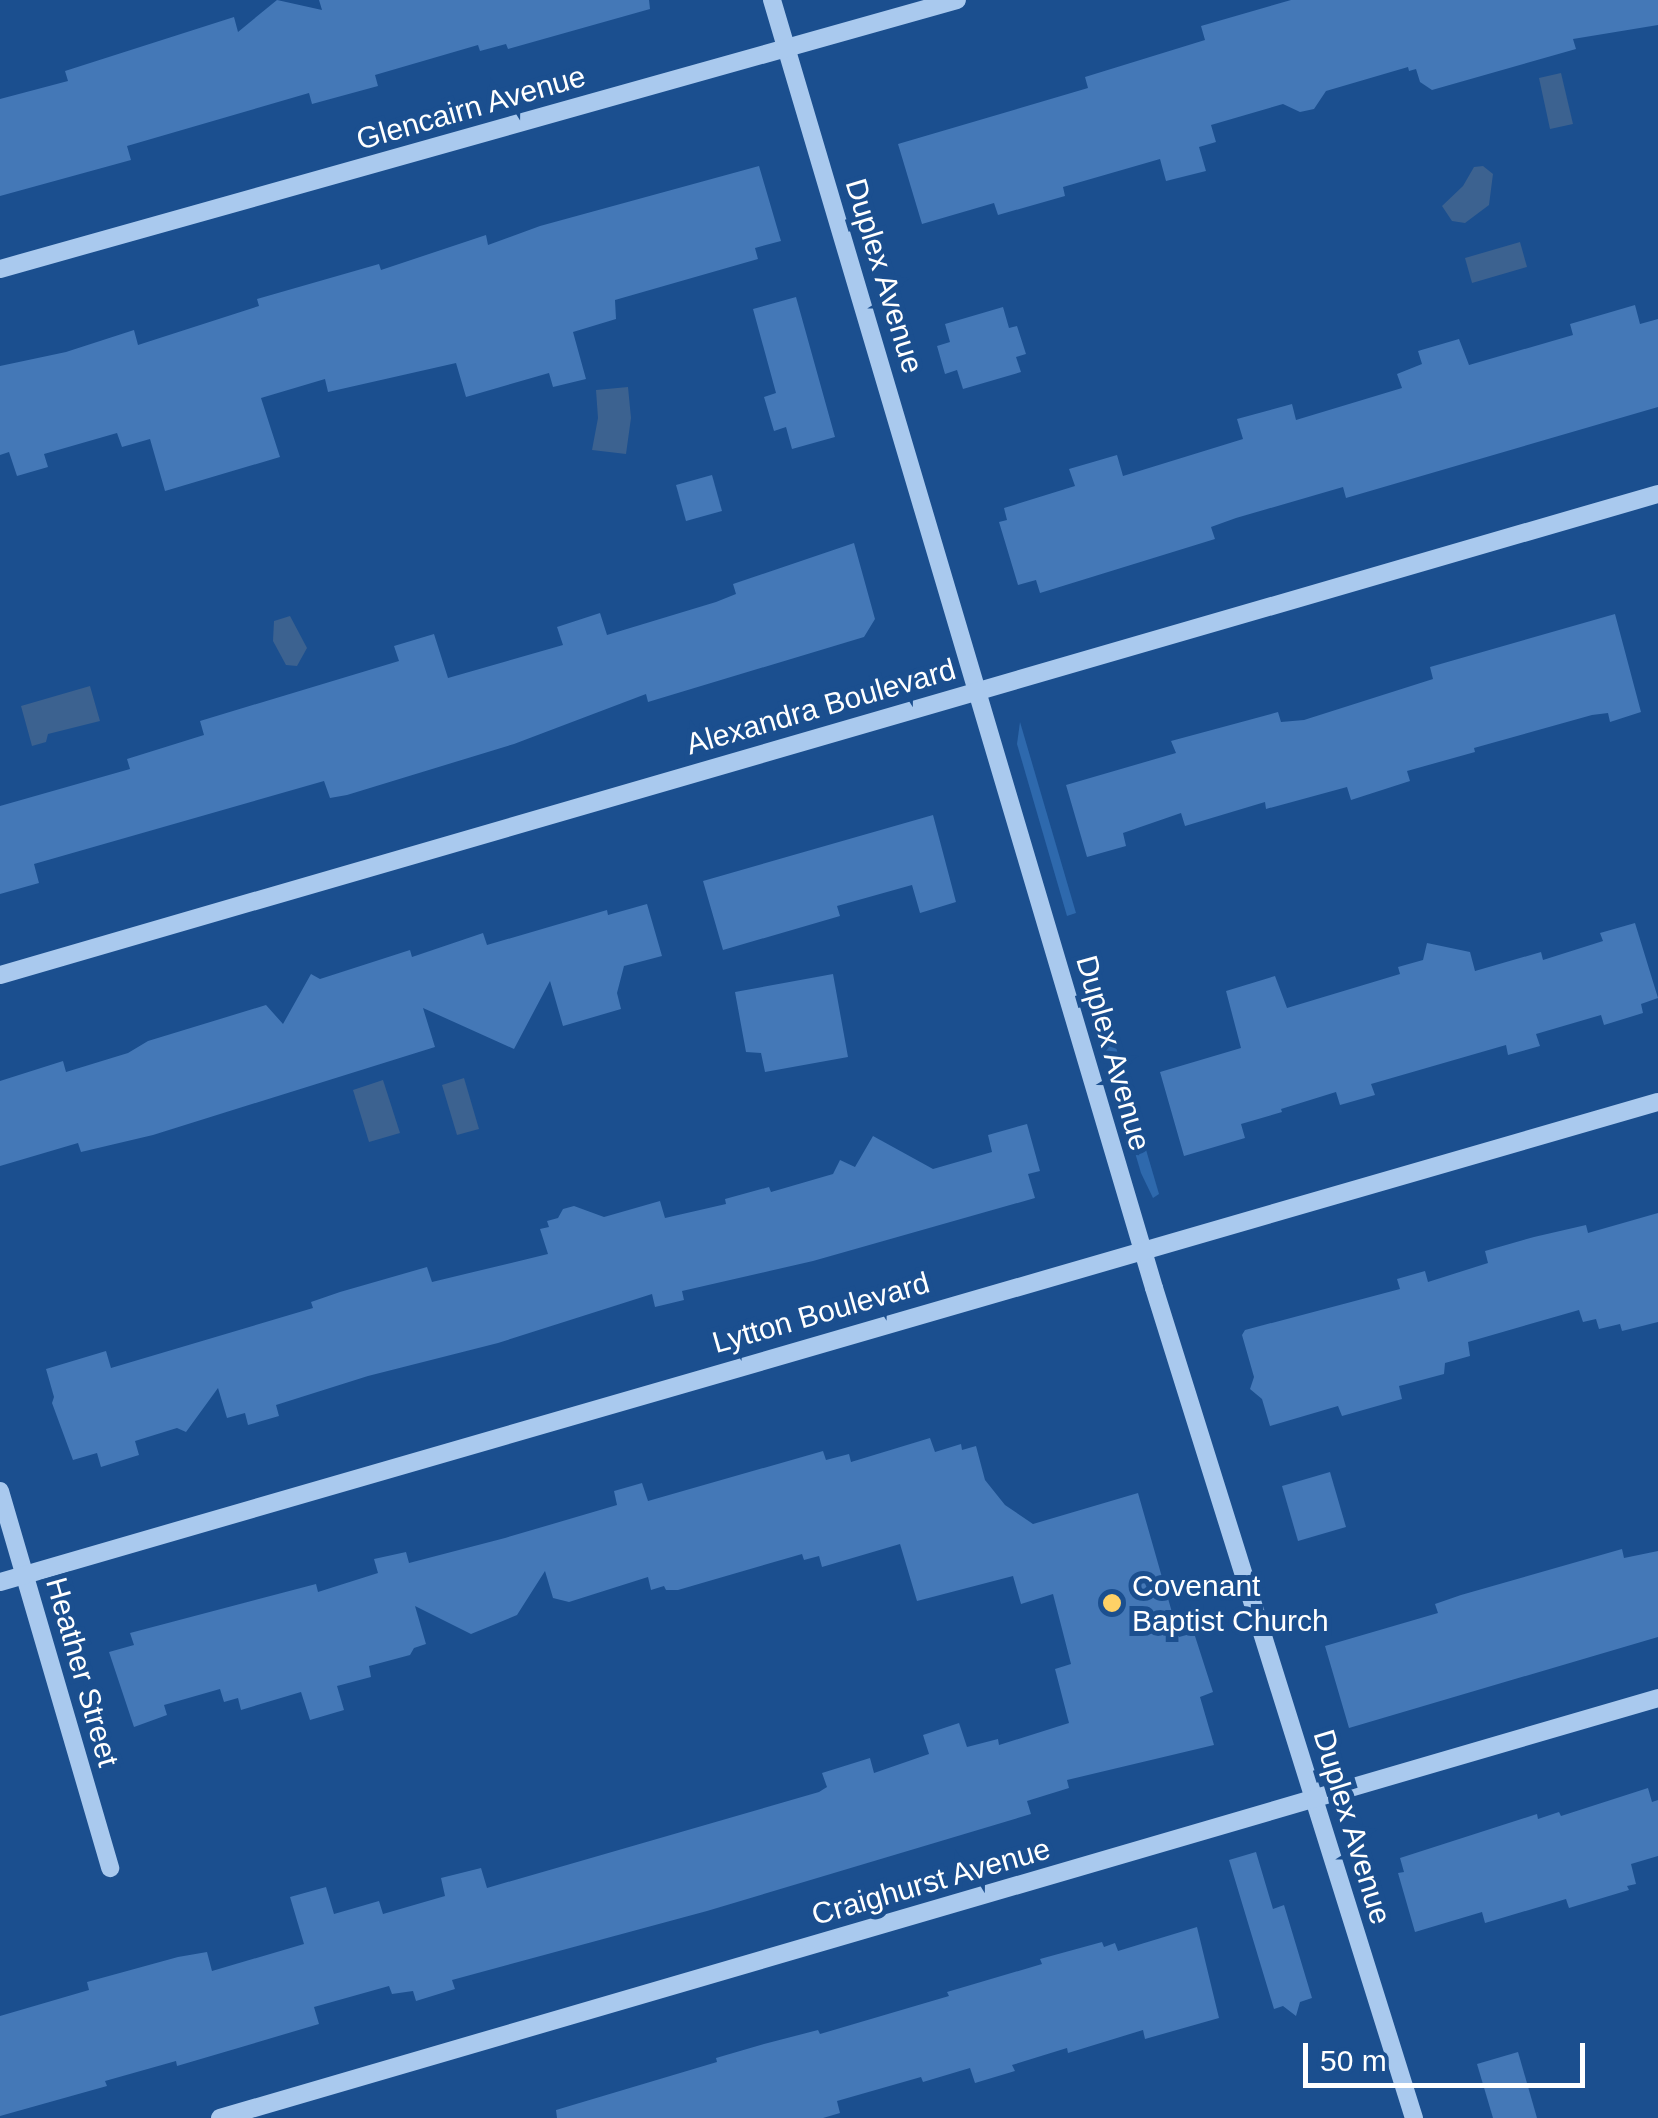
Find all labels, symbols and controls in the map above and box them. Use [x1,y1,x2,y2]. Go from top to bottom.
street label: Glencairn Avenue [352,58,590,158]
street label: Duplex Avenue [837,174,931,378]
street label: Alexandra Boulevard [682,651,960,763]
street label: Duplex Avenue [1068,951,1158,1155]
street label: Lytton Boulevard [708,1265,934,1361]
place label: Covenant Baptist Church [1132,1568,1329,1638]
street label: Heather Street [38,1573,126,1771]
marker: Covenant Baptist Church [1101,1592,1123,1614]
street label: Duplex Avenue [1305,1725,1399,1929]
street label: Craighurst Avenue [807,1831,1055,1933]
scale bar [1308,2023,1590,2085]
text: 50 m [1320,2044,1387,2077]

